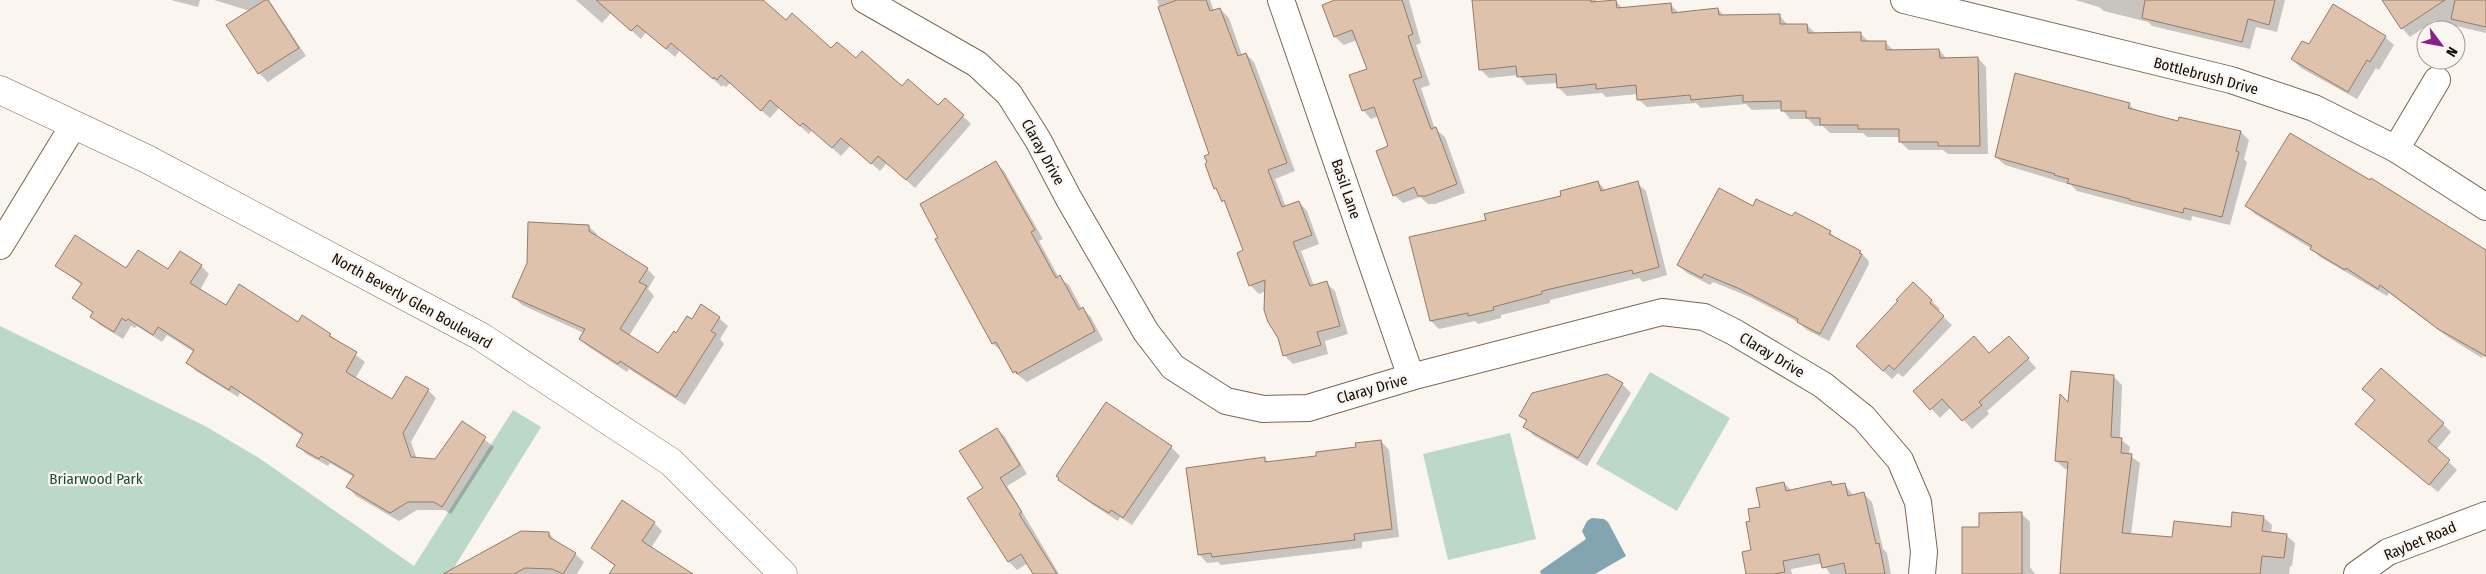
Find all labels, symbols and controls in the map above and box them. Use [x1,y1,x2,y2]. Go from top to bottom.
north arrow [2416,20,2466,70]
text: N [2442,44,2461,60]
street label: Bottlebrush Drive [2152,53,2260,99]
street label: Claray Drive [1018,116,1068,188]
street label: Basil Lane [1327,157,1365,221]
street label: North Beverly Glen Boulevard [329,249,495,353]
street label: Claray Drive [1736,329,1808,381]
street label: Claray Drive [1335,370,1409,408]
park label: Briarwood Park [49,470,143,488]
street label: Raybet Road [2381,518,2459,564]

